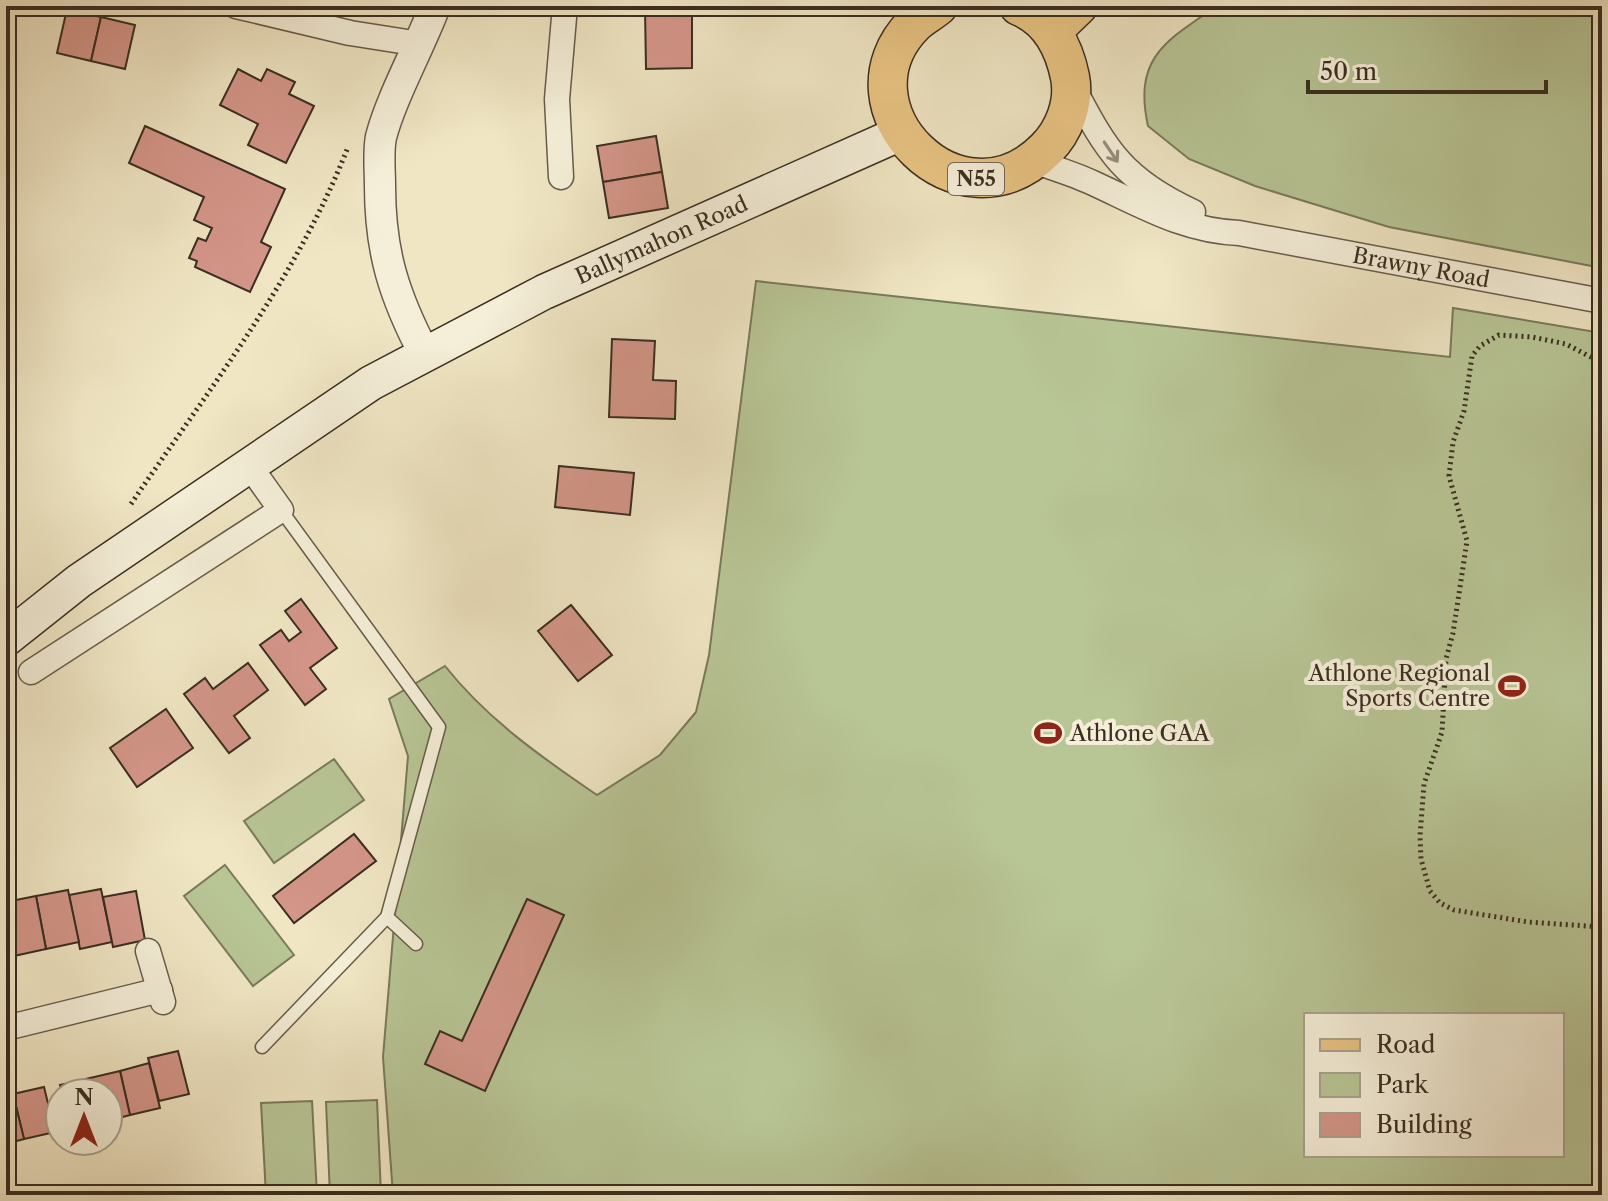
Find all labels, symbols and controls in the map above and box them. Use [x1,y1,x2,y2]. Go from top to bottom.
scale bar [1308,44,1546,94]
text: 50 m [1320,57,1377,86]
one-way arrow [1103,141,1119,163]
road number: N55 [948,163,1004,195]
street label: Ballymahon Road [571,190,752,290]
street label: Brawny Road [1351,241,1492,293]
place label: Athlone Regional Sports Centre [1307,660,1490,712]
sports icon: Athlone Regional Sports Centre [1497,671,1527,701]
sports icon: Athlone GAA [1033,718,1063,748]
place label: Athlone GAA [1069,720,1210,747]
legend [1304,1013,1564,1157]
text: Road [1376,1030,1436,1059]
text: Park [1376,1070,1429,1099]
north arrow [44,1077,124,1157]
text: N [74,1084,94,1111]
text: Building [1376,1110,1472,1139]

